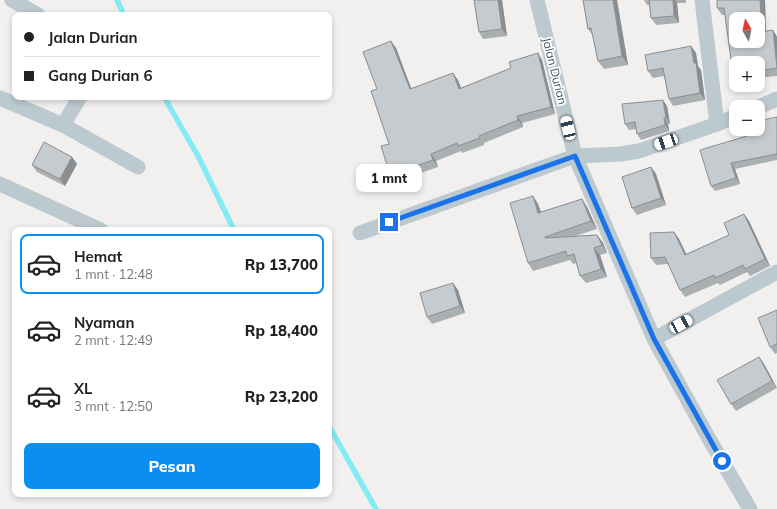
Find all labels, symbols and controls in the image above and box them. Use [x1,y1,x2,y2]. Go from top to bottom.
north arrow [729,12,765,48]
map controls [729,12,765,136]
text: Jalan Durian [48,28,138,47]
street label: Jalan Durian [539,36,571,106]
button: + [729,56,765,92]
text: Gang Durian 6 [48,66,153,85]
button: − [729,100,765,136]
car [559,115,577,141]
car [653,132,679,152]
callout: 1 mnt [356,164,422,192]
text: 1 mnt [371,170,407,186]
route end [380,213,398,231]
icon: car [26,246,62,282]
text: Hemat [74,247,122,266]
text: Rp 13,700 [245,255,318,274]
text: 1 mnt · 12:48 [74,266,153,282]
icon: car [26,312,62,348]
text: Nyaman [74,313,134,332]
car [668,313,694,335]
text: Rp 18,400 [245,321,318,340]
text: 2 mnt · 12:49 [74,332,153,348]
icon: car [26,378,62,414]
text: XL [74,379,92,398]
text: Rp 23,200 [245,387,318,406]
text: 3 mnt · 12:50 [74,398,153,414]
button: Pesan [24,443,320,489]
route start [713,452,731,470]

